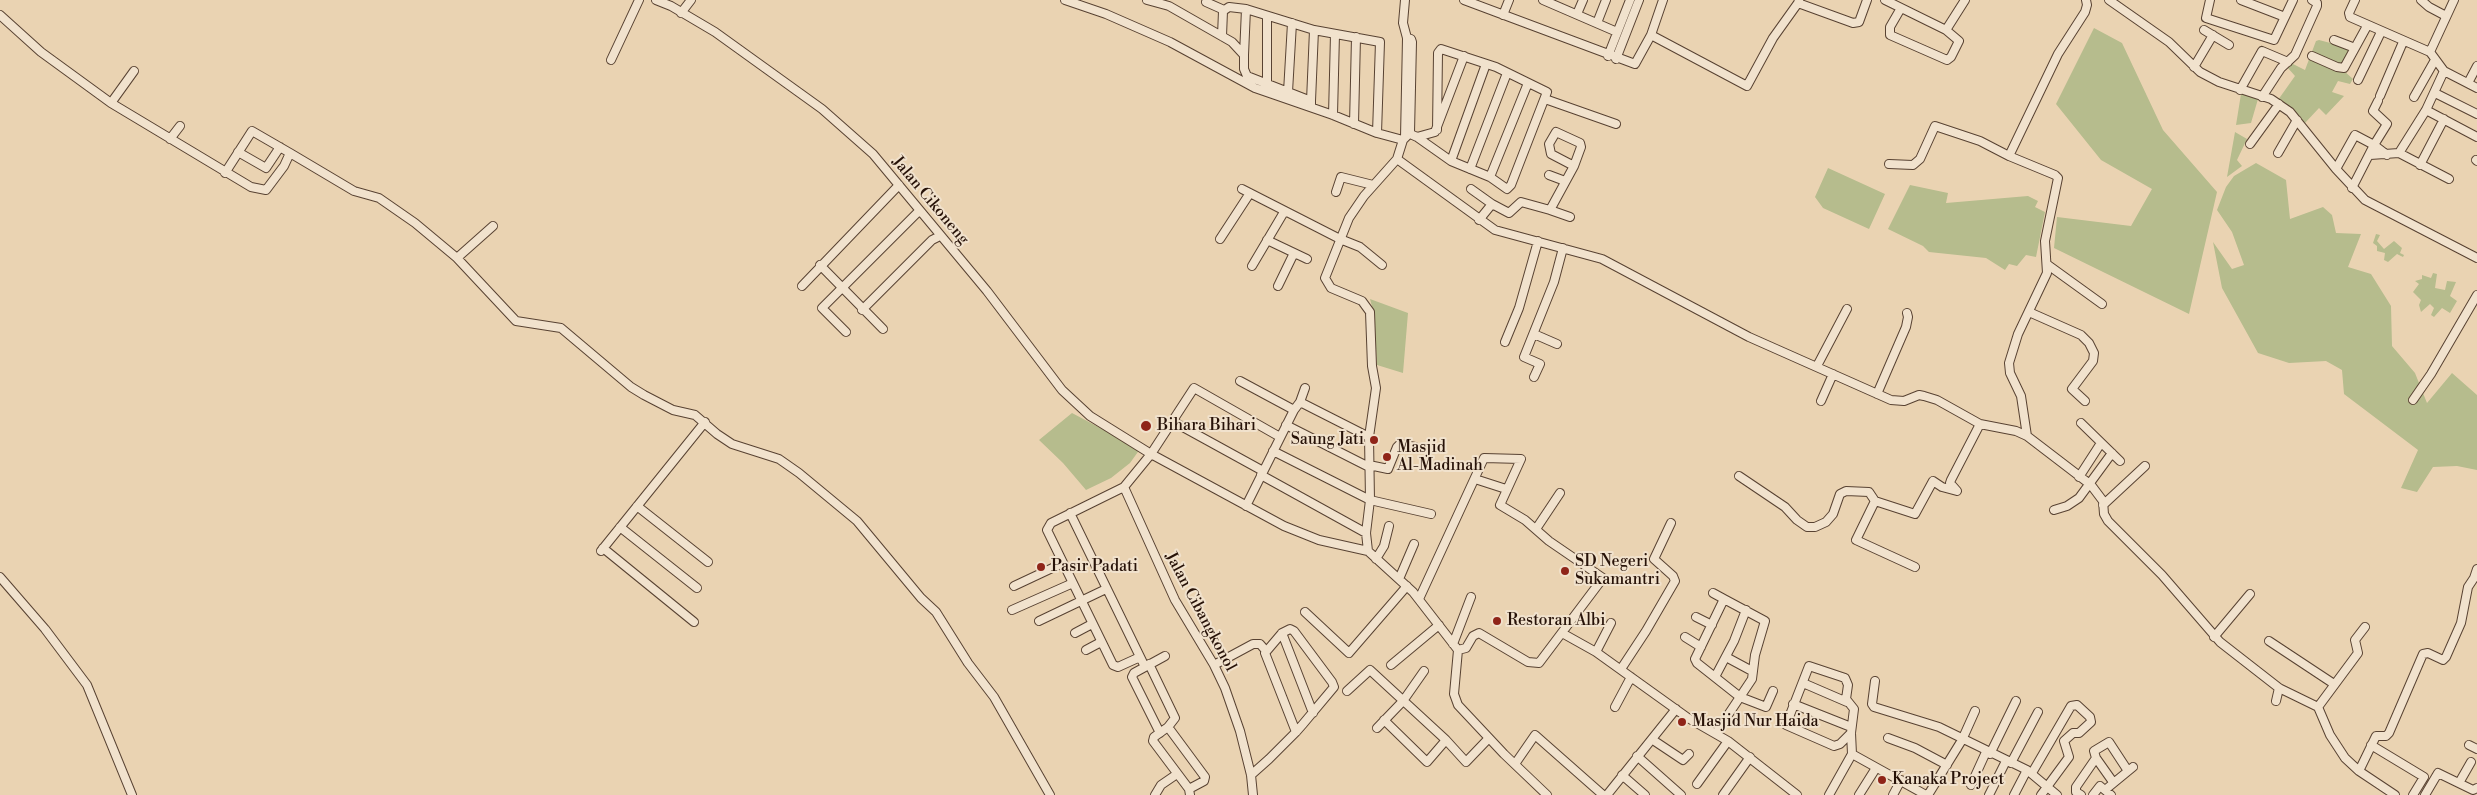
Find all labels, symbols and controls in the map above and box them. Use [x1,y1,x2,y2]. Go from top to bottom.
street label: Jalan Cikoneng [887,153,973,249]
place label: Bihara Bihari [1157,416,1256,436]
marker: Bihara Bihari [1139,419,1153,433]
place label: Saung Jati [1291,430,1364,450]
marker: Saung Jati [1368,434,1380,446]
place label: Masjid Al-Madinah [1397,438,1483,476]
marker: Masjid Al-Madinah [1381,451,1393,463]
street label: Jalan Cibangkonol [1160,549,1240,675]
place label: SD Negeri Sukamantri [1575,552,1660,590]
place label: Pasir Padati [1051,557,1138,577]
marker: Pasir Padati [1035,561,1047,573]
marker: SD Negeri Sukamantri [1559,565,1571,577]
place label: Restoran Albi [1507,611,1605,631]
marker: Restoran Albi [1491,615,1503,627]
place label: Masjid Nur Haida [1692,712,1819,732]
marker: Masjid Nur Haida [1676,716,1688,728]
place label: Kanaka Project [1892,770,2004,790]
marker: Kanaka Project [1876,774,1888,786]

